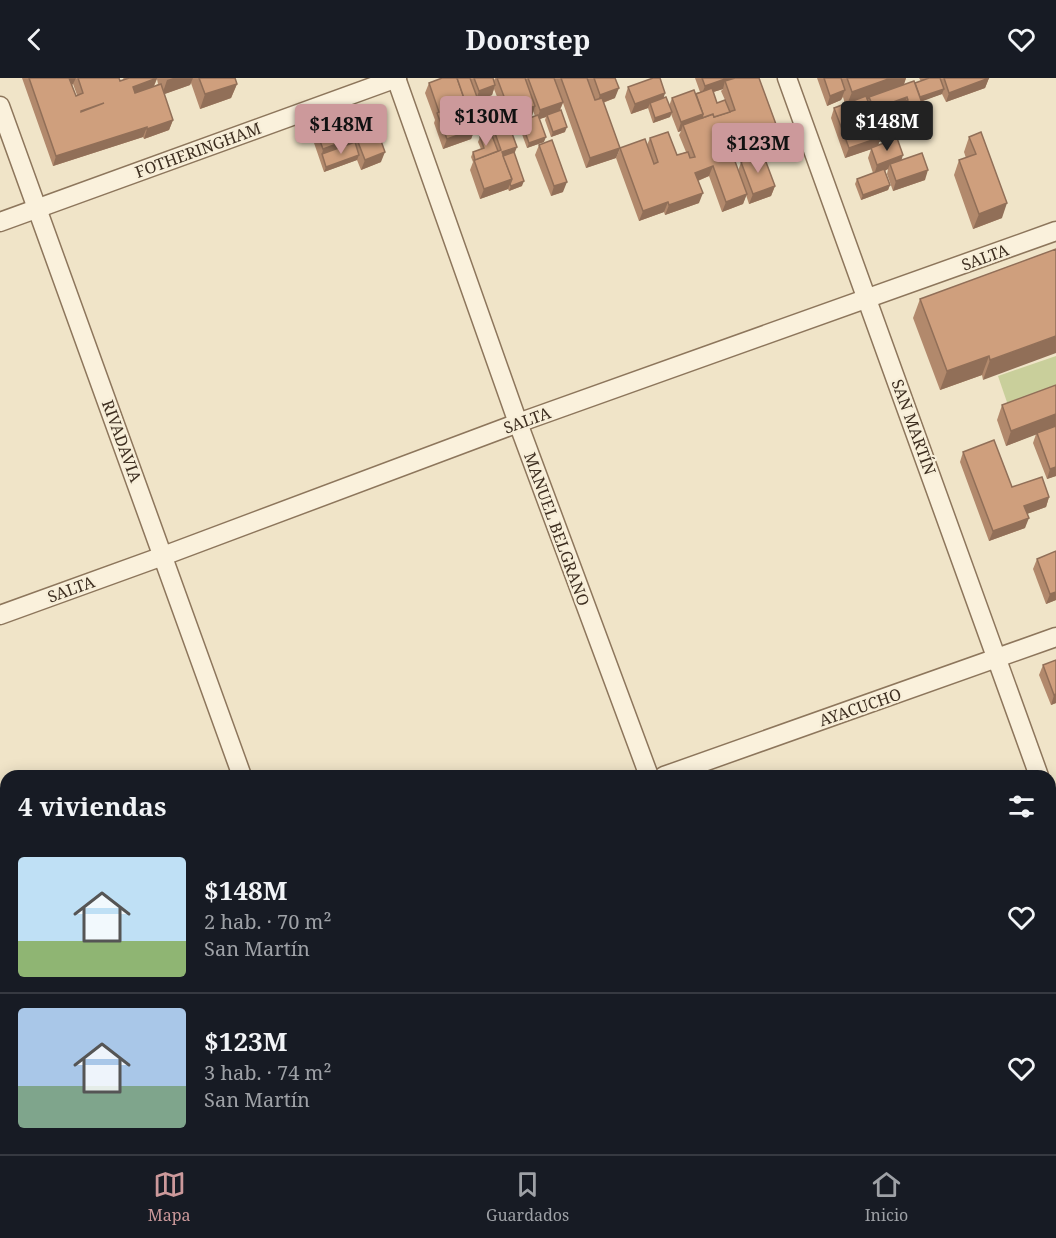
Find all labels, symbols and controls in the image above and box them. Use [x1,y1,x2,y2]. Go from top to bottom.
text: Doorstep [466,21,590,58]
icon: back [18,23,51,56]
icon: heart [1005,23,1038,56]
pin: $130M [444,96,528,147]
pin: $148M [845,101,929,152]
text: $130M [454,102,518,129]
pin: $148M [299,104,383,155]
text: $148M [855,107,919,134]
text: $148M [309,110,373,137]
street label: FOTHERINGHAM [132,117,264,183]
pin: $123M [716,123,800,174]
text: $123M [726,129,790,156]
street label: SALTA [958,238,1012,276]
street label: SAN MARTÍN [886,376,942,478]
street label: RIVADAVIA [97,397,147,486]
street label: SALTA [500,401,554,439]
street label: MANUEL BELGRANO [519,449,595,609]
street label: SALTA [44,570,98,608]
street label: AYACUCHO [816,683,904,731]
text: 4 viviendas [18,788,166,824]
icon: filters [1005,790,1038,823]
text: $148M [204,872,288,908]
icon: home [66,881,138,953]
icon: heart [1005,901,1038,934]
text: 2 hab. · 70 m² [204,908,331,935]
text: San Martín [204,935,310,962]
text: $123M [204,1023,288,1059]
icon: home [66,1032,138,1104]
icon: heart [1005,1052,1038,1085]
text: 3 hab. · 74 m² [204,1059,331,1086]
text: San Martín [204,1086,310,1113]
tab: Mapa [148,1168,191,1226]
tab: Guardados [486,1168,569,1226]
tab: Inicio [865,1168,908,1226]

